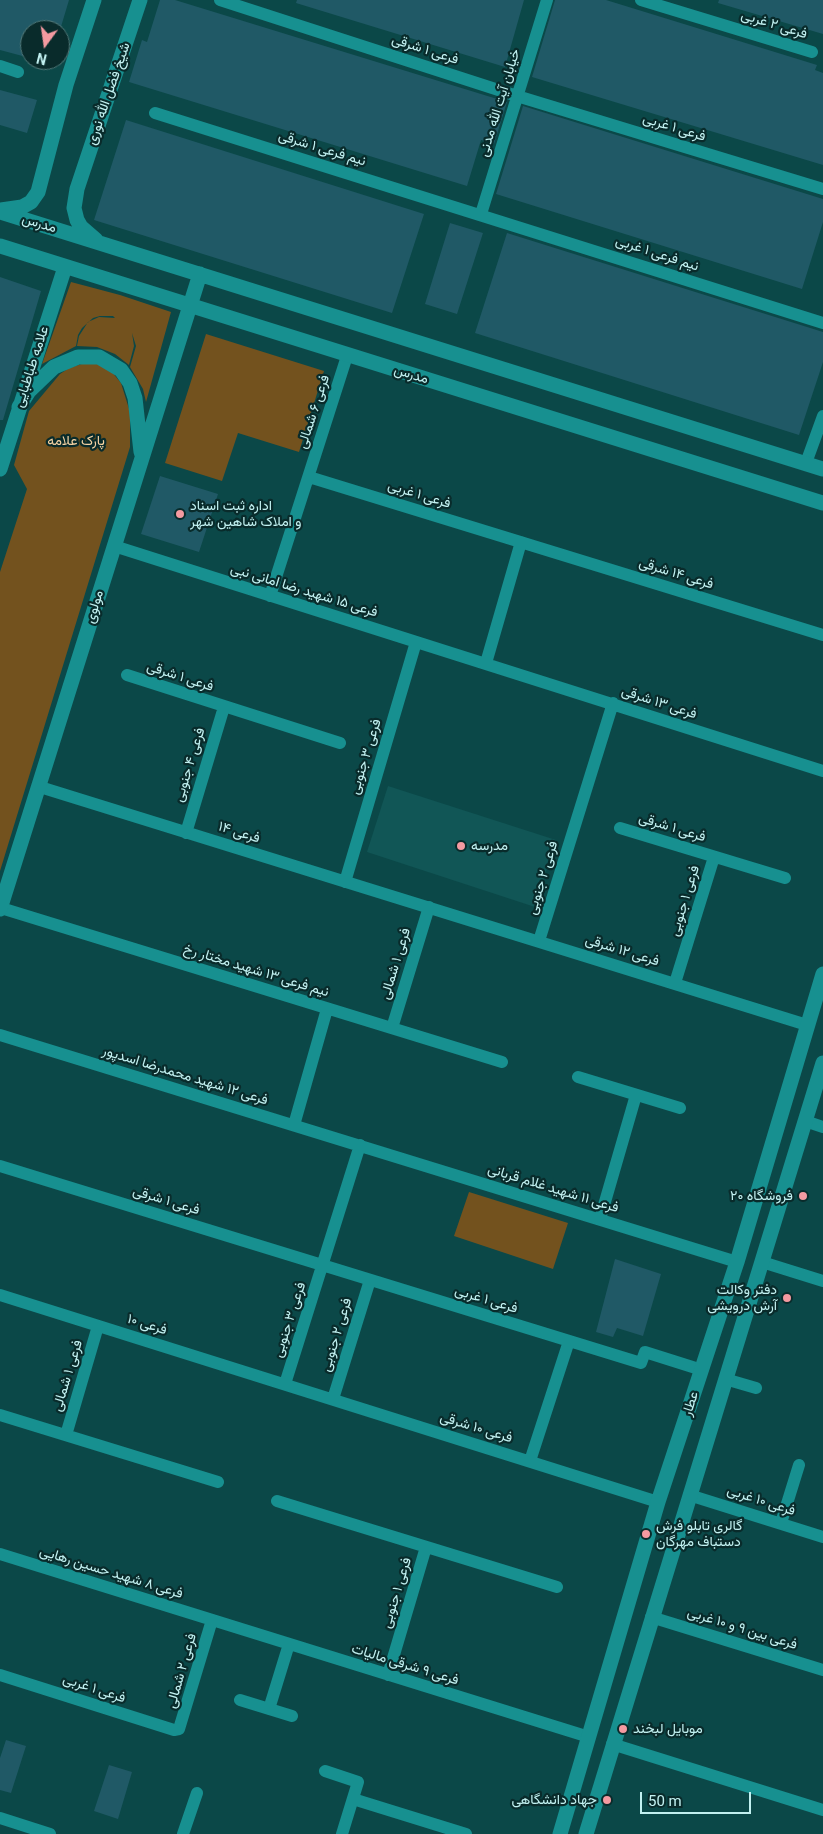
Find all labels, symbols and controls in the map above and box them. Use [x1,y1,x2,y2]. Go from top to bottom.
street label: فرعی ۲ غربی [739,7,809,43]
north arrow [20,20,70,70]
street label: فرعی ۱ شرقی [390,31,460,69]
street label: شیخ فضل الله نوری [84,41,134,147]
street label: خیابان آیت الله مدنی [476,47,524,159]
text: N [35,50,48,68]
street label: فرعی ۱ غربی [640,110,708,146]
street label: نیم فرعی ۱ شرقی [276,128,368,170]
street label: مدرس [20,211,58,237]
street label: نیم فرعی ۱ غربی [613,233,701,275]
street label: علامه طباطبایی [11,324,53,410]
street label: مدرس [392,362,430,388]
street label: فرعی ۶ شمالی [294,373,334,451]
park label: پارک علامه [47,433,105,449]
street label: فرعی ۱ غربی [385,477,453,513]
place label: اداره ثبت اسناد و املاک شاهین شهر [190,498,302,530]
marker: اداره ثبت اسناد و املاک شاهین شهر [174,508,186,520]
street label: فرعی ۱۴ شرقی [637,555,715,593]
street label: فرعی ۱۵ شهید رضا امانی نبی [228,561,380,621]
street label: مولوی [82,588,108,626]
street label: فرعی ۱ شرقی [145,658,215,696]
street label: فرعی ۱۳ شرقی [619,683,699,723]
street label: فرعی ۳ جنوبی [347,717,385,797]
street label: فرعی ۴ جنوبی [171,726,209,804]
street label: فرعی ۱ شرقی [637,810,707,846]
street label: فرعی ۱۴ [216,819,262,847]
place label: مدرسه [471,838,508,854]
street label: فرعی ۲ جنوبی [524,839,562,917]
marker: مدرسه [455,840,467,852]
street label: فرعی ۱ جنوبی [666,864,704,938]
street label: فرعی ۱ شمالی [377,926,415,1002]
street label: فرعی ۱۲ شرقی [583,932,661,970]
street label: نیم فرعی ۱۳ شهید مختار رخ [181,941,331,1001]
street label: فرعی ۱۲ شهید محمدرضا اسدپور [100,1043,270,1109]
street label: فرعی ۱۱ شهید غلام قربانی [486,1161,620,1217]
street label: فرعی ۱ شرقی [131,1183,201,1219]
place label: فروشگاه ۲۰ [730,1188,793,1204]
marker: فروشگاه ۲۰ [797,1190,809,1202]
street label: فرعی ۳ جنوبی [270,1280,310,1360]
street label: فرعی ۱ غربی [452,1282,520,1318]
place label: دفتر وکالت آرش درویشی [707,1282,777,1314]
marker: دفتر وکالت آرش درویشی [781,1292,793,1304]
street label: فرعی ۲ جنوبی [318,1296,356,1374]
street label: فرعی ۱۰ [125,1311,169,1339]
street label: فرعی ۱ شمالی [49,1338,87,1414]
street label: عطار [679,1389,703,1419]
street label: فرعی ۱۰ شرقی [438,1409,514,1447]
street label: فرعی ۱۰ غربی [725,1482,797,1520]
place label: گالری تابلو فرش دستباف مهرگان [656,1518,743,1550]
marker: گالری تابلو فرش دستباف مهرگان [640,1528,652,1540]
street label: فرعی ۸ شهید حسین رهایی [37,1543,185,1603]
street label: فرعی ۱ جنوبی [378,1556,416,1630]
street label: فرعی بین ۹ و ۱۰ غربی [685,1604,799,1654]
street label: فرعی ۲ شمالی [163,1632,201,1710]
street label: فرعی ۹ شرقی مالیات [349,1641,461,1689]
street label: فرعی ۱ غربی [61,1671,127,1707]
place label: موبایل لبخند [633,1721,703,1737]
marker: موبایل لبخند [617,1723,629,1735]
scale bar [643,1782,754,1814]
place label: جهاد دانشگاهی [511,1792,597,1808]
text: 50 m [648,1792,682,1810]
marker: جهاد دانشگاهی [601,1794,613,1806]

